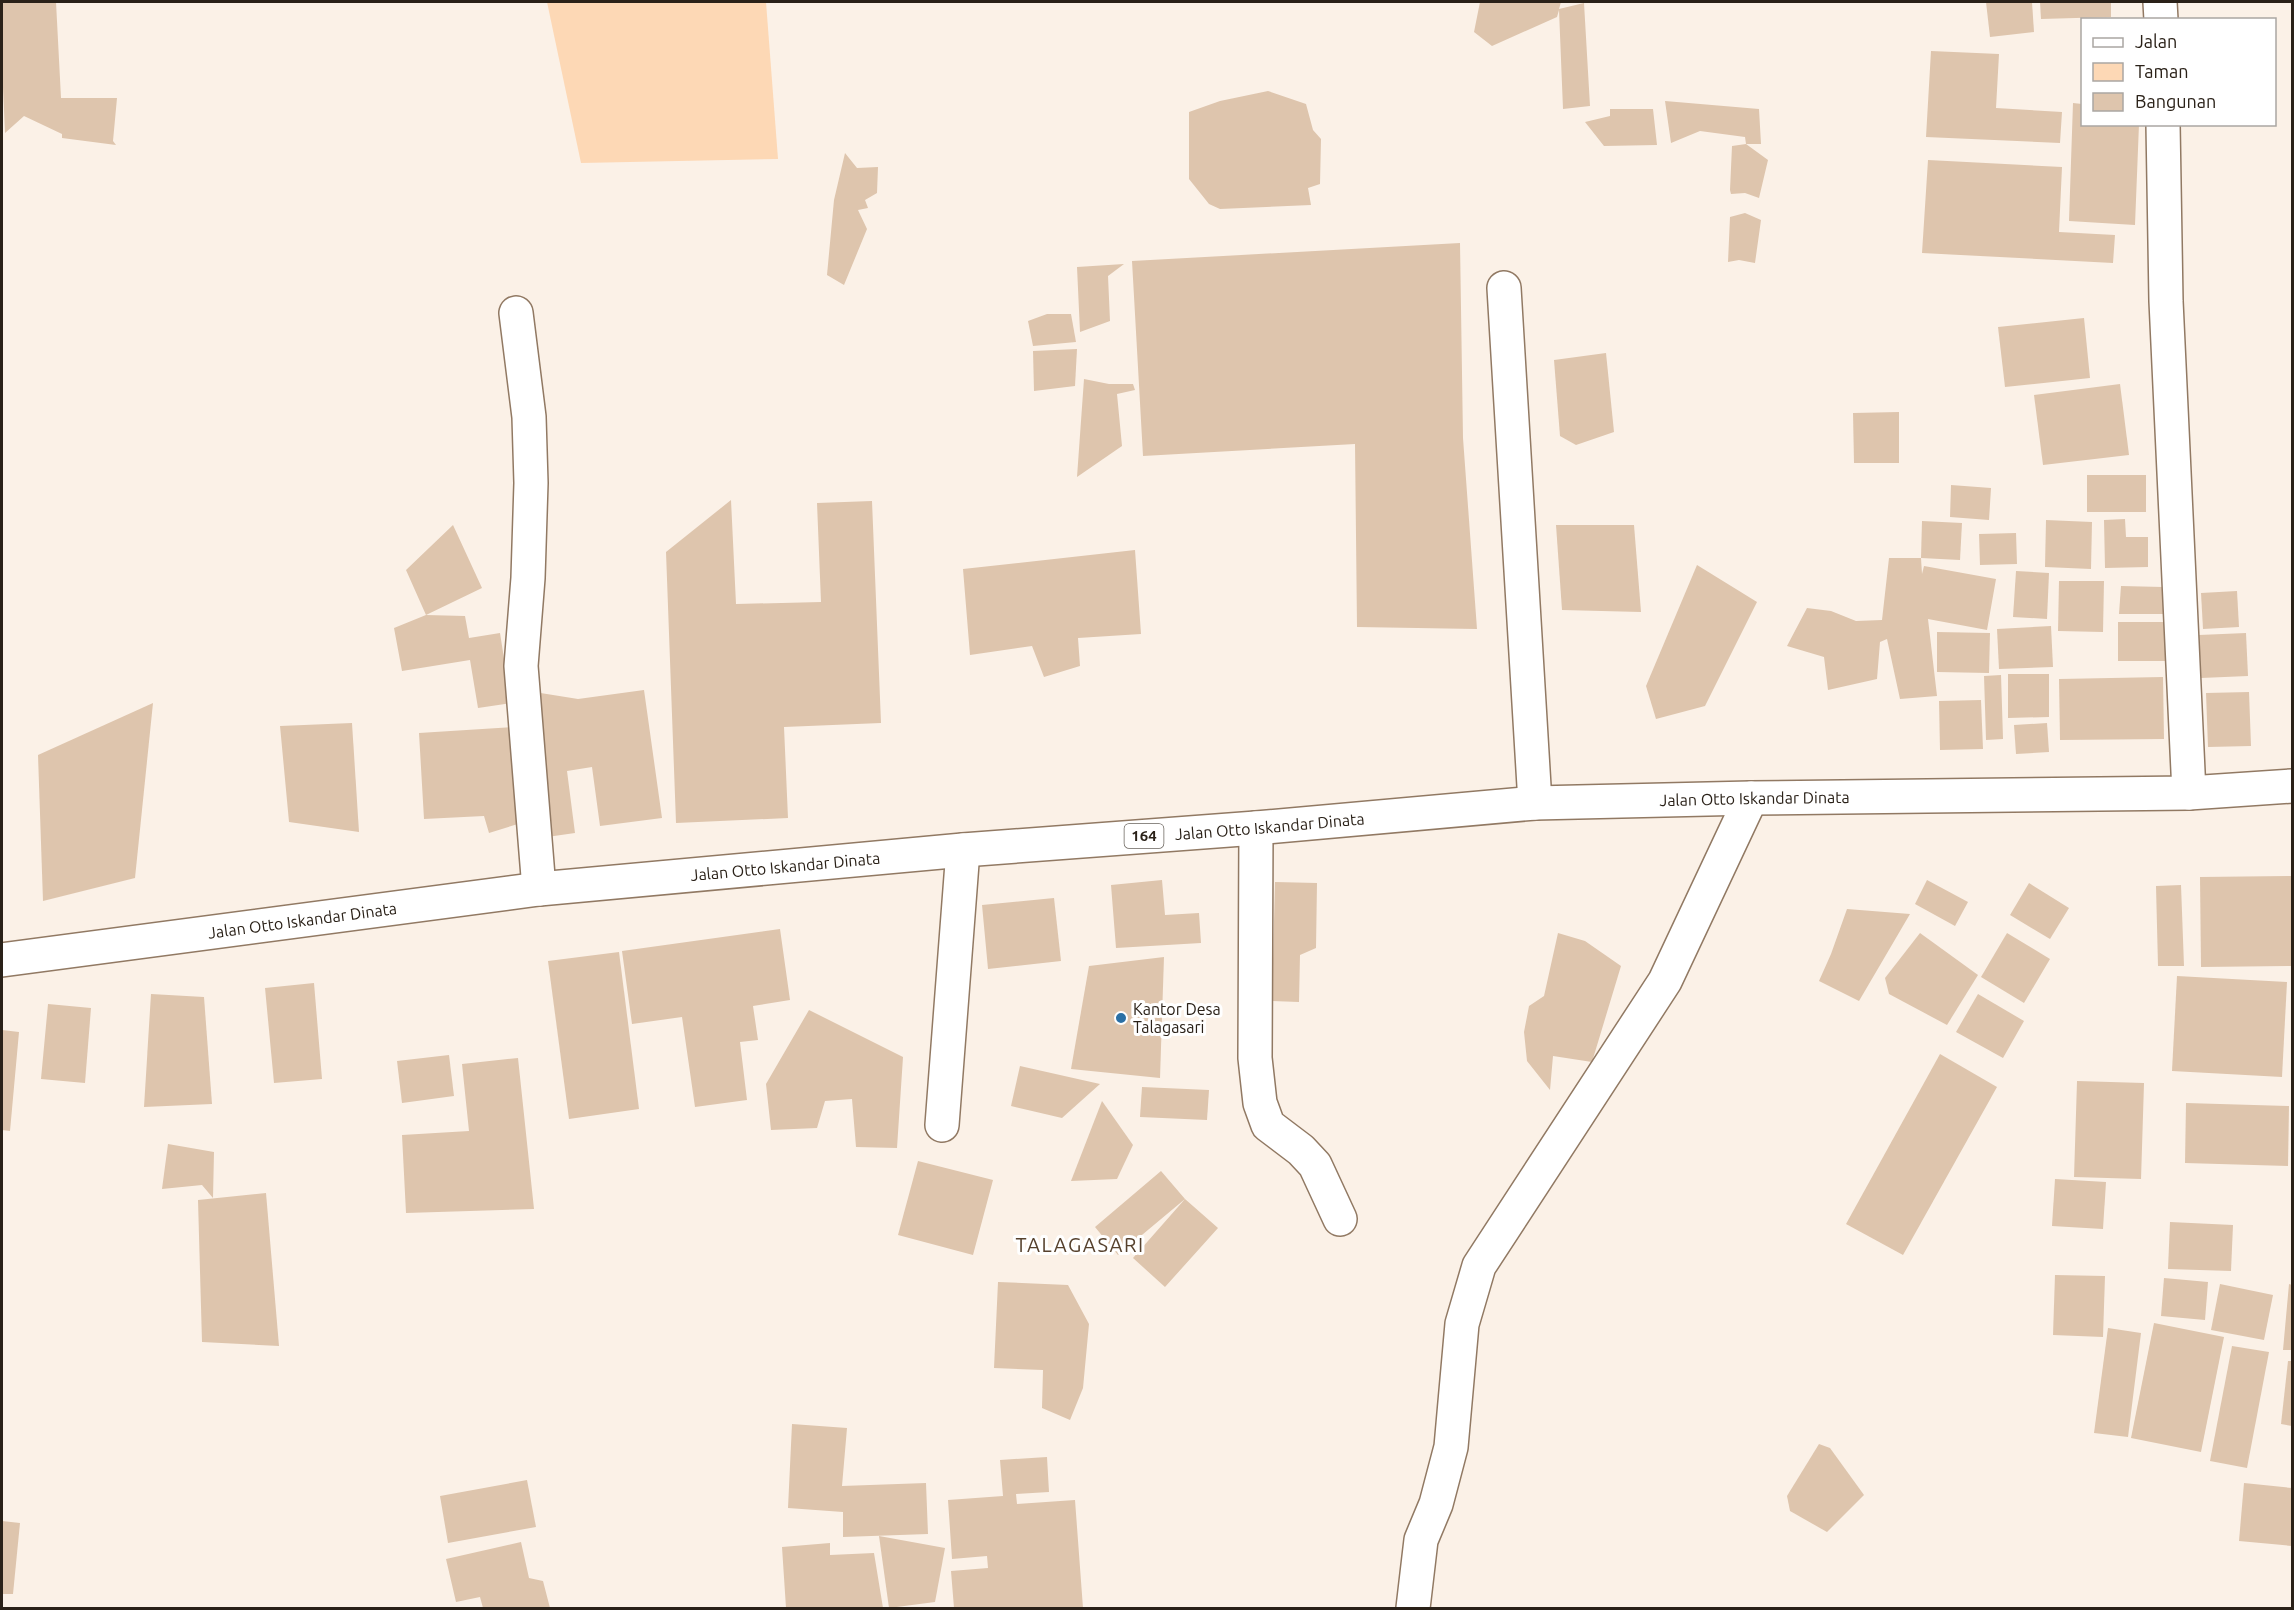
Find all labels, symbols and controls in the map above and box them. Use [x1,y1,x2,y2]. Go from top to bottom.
legend [2081,18,2276,126]
text: Jalan [2135,31,2177,51]
text: Taman [2135,61,2189,81]
text: Bangunan [2135,91,2216,111]
street label: Jalan Otto Iskandar Dinata [1659,788,1850,809]
street label: Jalan Otto Iskandar Dinata [1174,809,1365,843]
road number: 164 [1124,824,1164,848]
street label: Jalan Otto Iskandar Dinata [690,849,881,884]
street label: Jalan Otto Iskandar Dinata [207,899,398,942]
place label: Kantor Desa Talagasari [1133,1000,1221,1036]
marker: Kantor Desa Talagasari [1114,1011,1128,1025]
district label: TALAGASARI [1015,1233,1145,1256]

